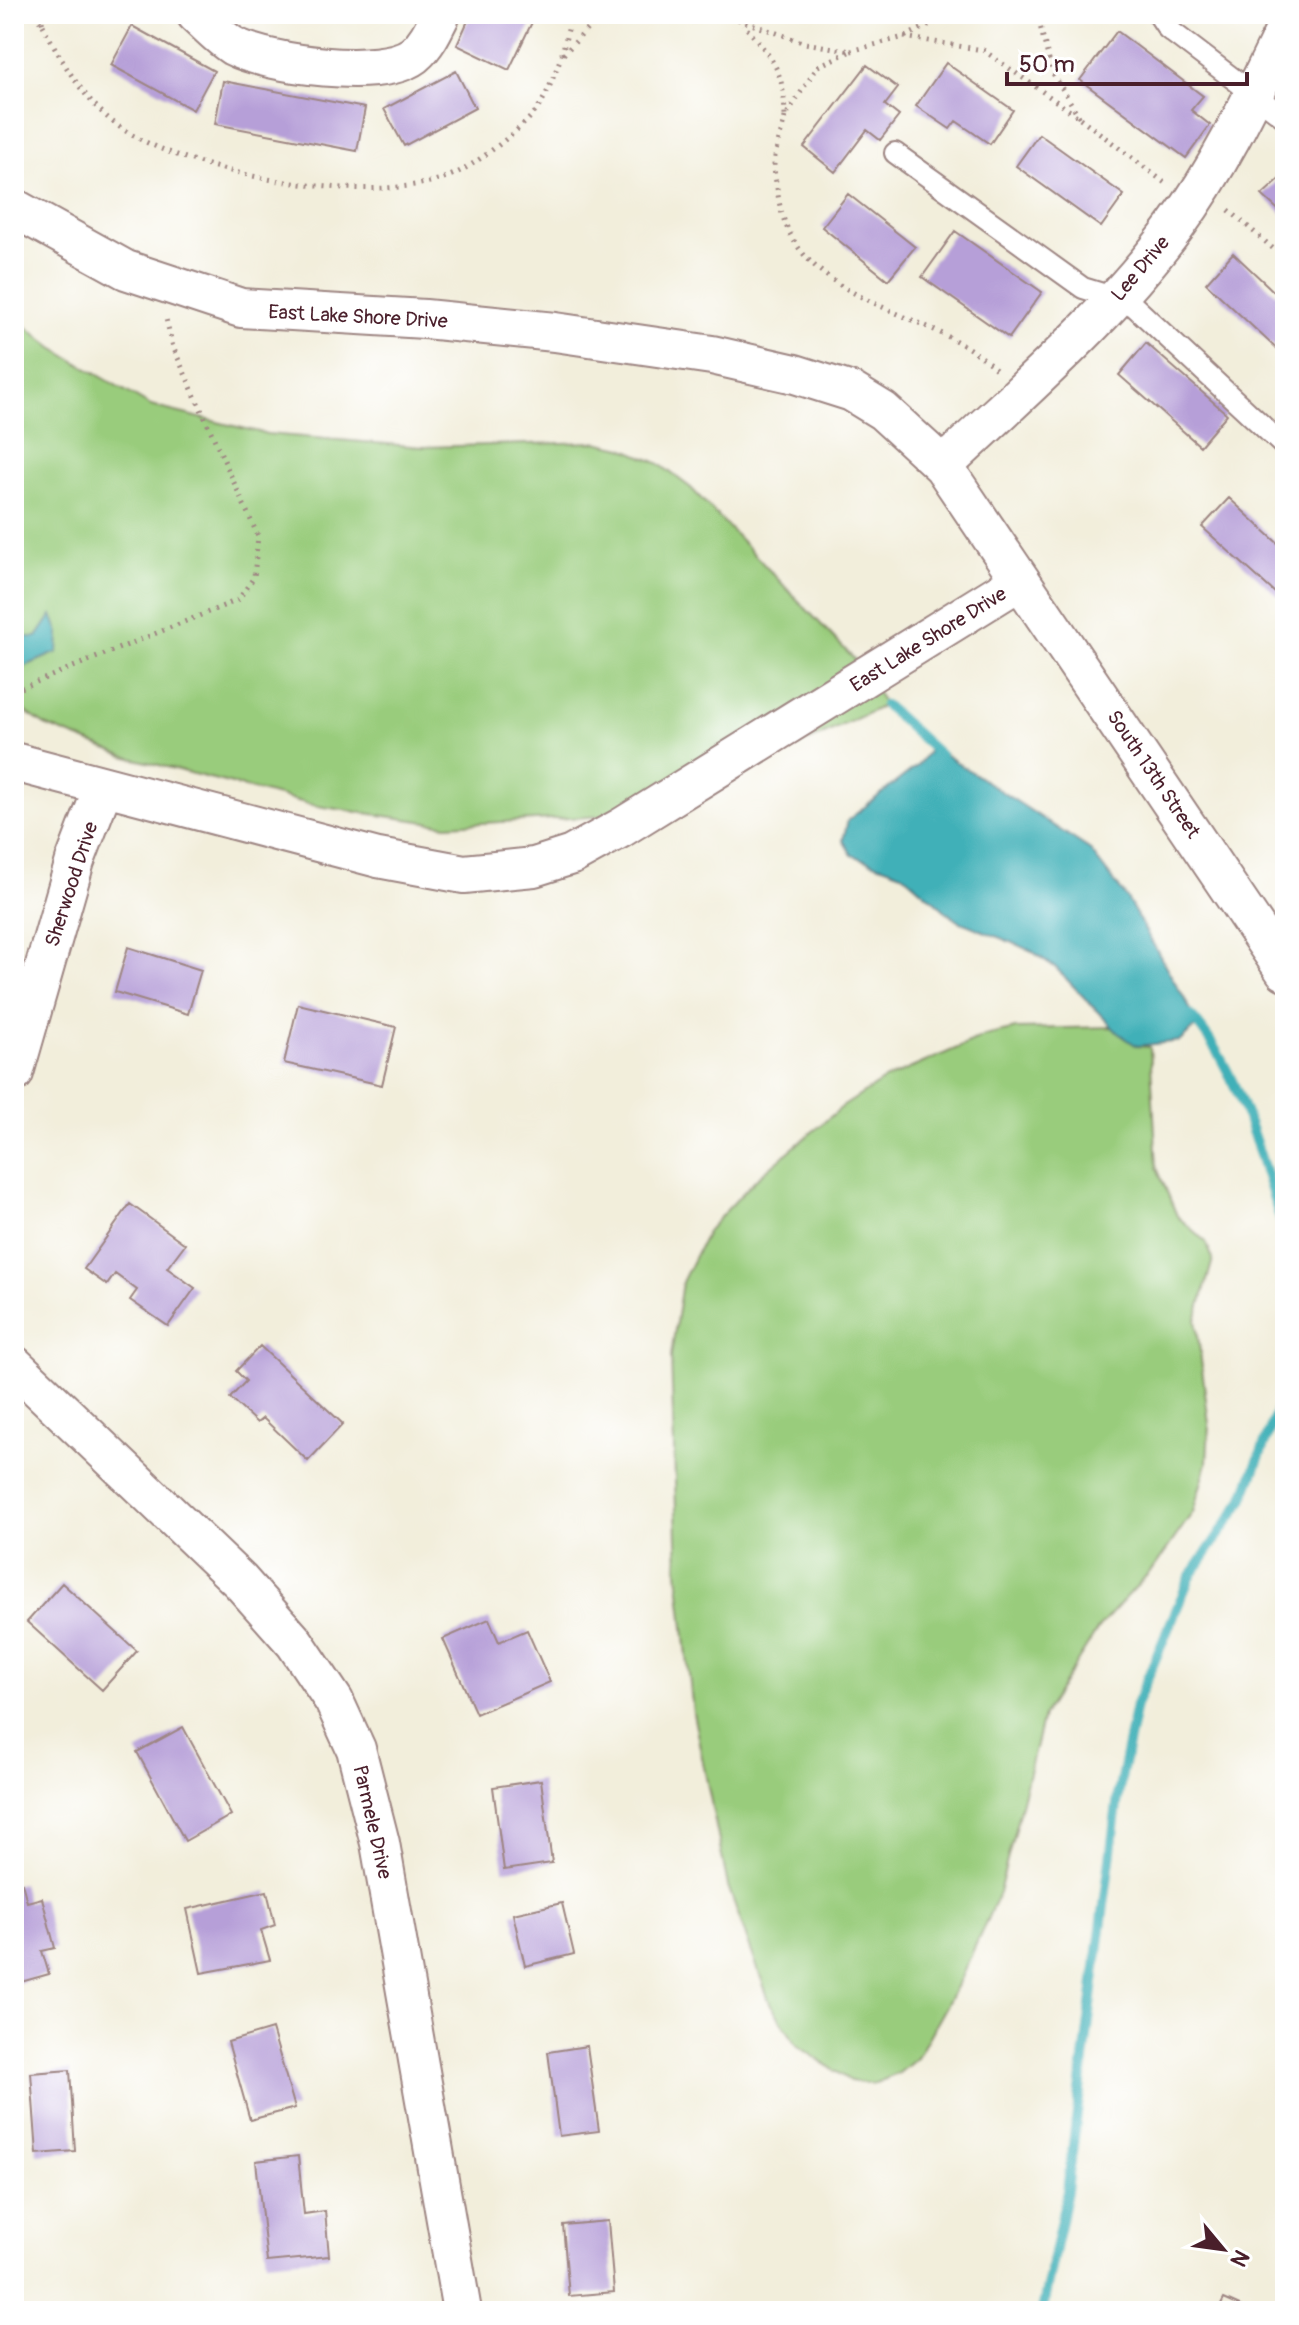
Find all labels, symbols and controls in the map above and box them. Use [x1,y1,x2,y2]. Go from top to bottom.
scale bar [1007,36,1247,86]
text: 50 m [1019,50,1075,79]
street label: Lee Drive [1106,230,1175,306]
street label: East Lake Shore Drive [268,299,448,334]
street label: East Lake Shore Drive [845,581,1011,698]
street label: South 13th Street [1101,705,1206,844]
street label: Sherwood Drive [40,818,103,950]
street label: Parmele Drive [347,1763,398,1882]
north arrow [1183,2209,1263,2289]
text: N [1224,2245,1255,2272]

